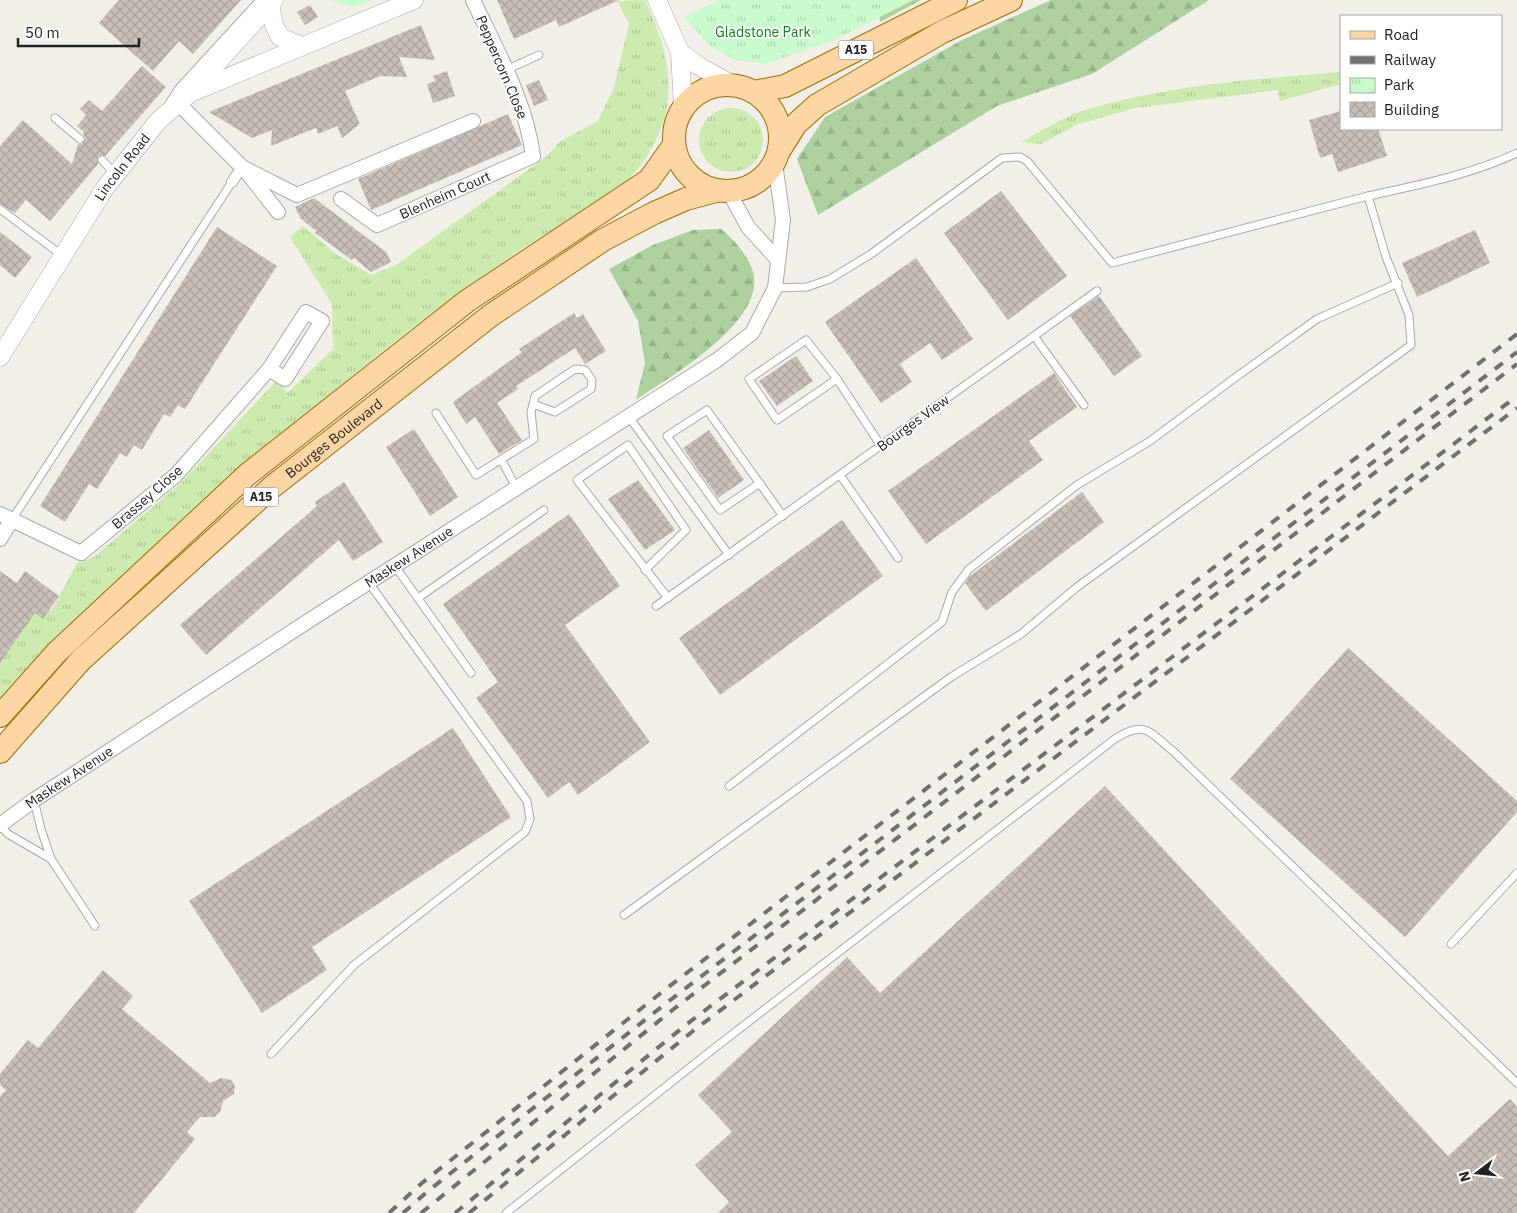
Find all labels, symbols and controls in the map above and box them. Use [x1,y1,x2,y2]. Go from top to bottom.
street label: Peppercorn Close [472,12,532,122]
scale bar [18,15,139,47]
legend [1340,15,1502,130]
text: 50 m [25,23,60,42]
park label: Gladstone Park [715,23,812,41]
text: Road [1384,25,1419,44]
road number: A15 [838,40,874,60]
text: Railway [1384,50,1437,69]
text: Park [1384,75,1414,94]
text: Building [1384,100,1439,119]
street label: Lincoln Road [90,130,154,204]
street label: Blenheim Court [397,167,493,223]
street label: Bourges View [873,391,953,455]
street label: Bourges Boulevard [282,395,386,482]
street label: Brassey Close [108,461,186,533]
road number: A15 [244,488,278,507]
street label: Maskew Avenue [361,522,457,592]
street label: Maskew Avenue [22,742,117,812]
north arrow [1452,1148,1502,1198]
text: N [1454,1169,1475,1184]

